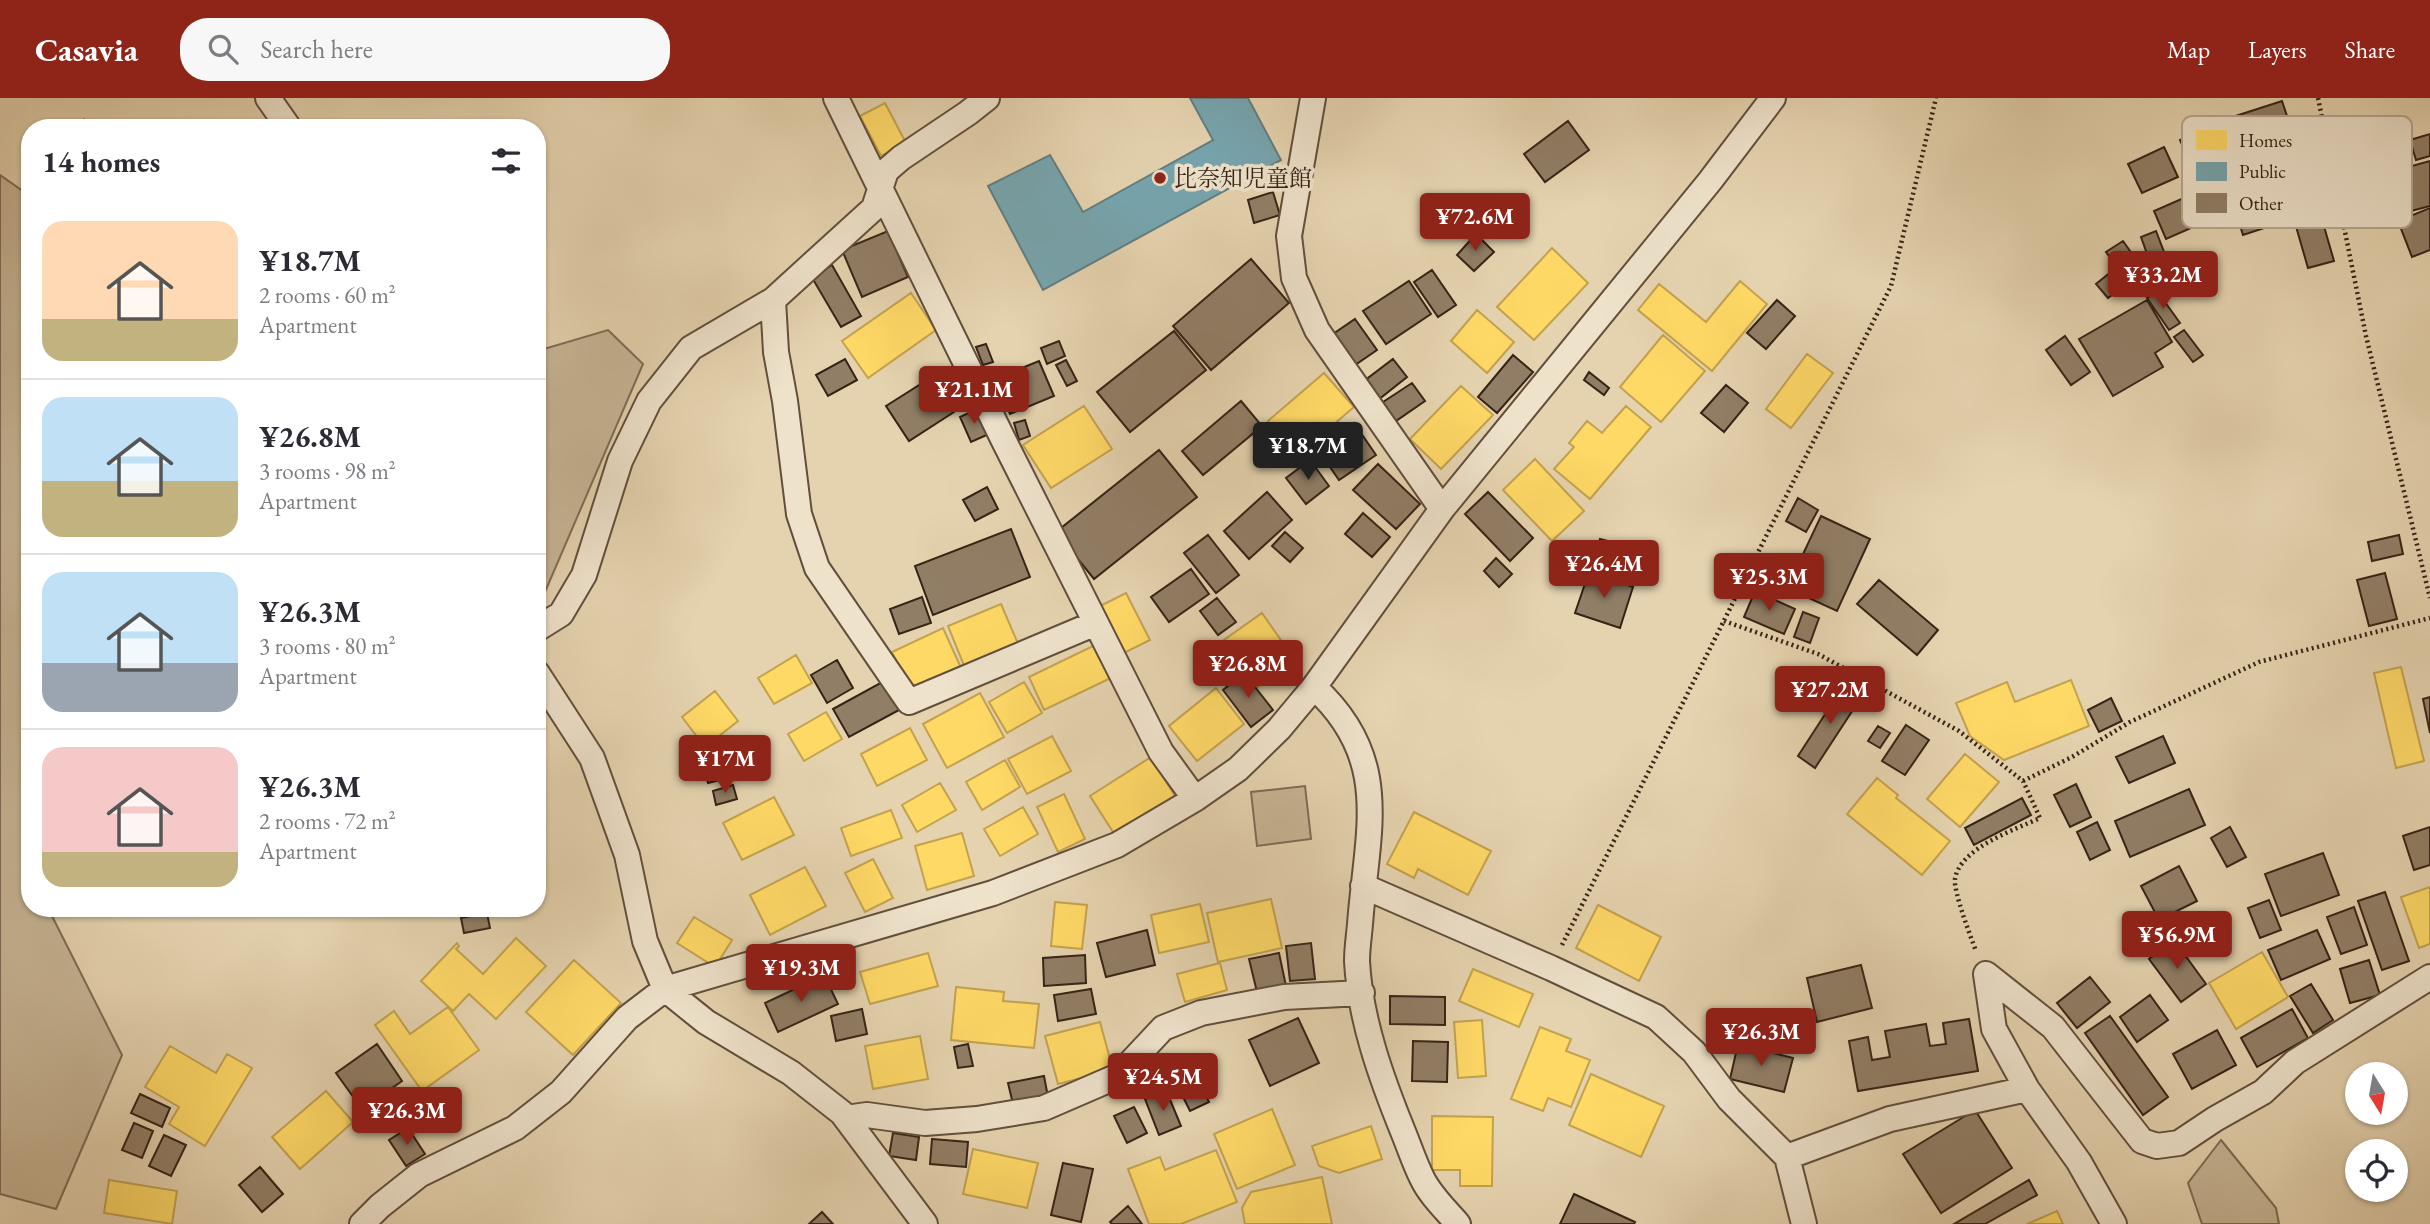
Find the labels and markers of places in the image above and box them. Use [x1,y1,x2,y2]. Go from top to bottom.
place label: 比奈知児童館 [1174,163,1312,193]
marker: 比奈知児童館 [1152,170,1168,186]
pin: ¥72.6M [1418,194,1532,253]
pin: ¥33.2M [2106,252,2220,311]
pin: ¥21.1M [917,366,1031,426]
pin: ¥18.7M [1251,422,1365,482]
pin: ¥26.4M [1547,540,1661,600]
pin: ¥25.3M [1712,554,1826,613]
pin: ¥26.8M [1191,640,1305,700]
pin: ¥27.2M [1773,666,1887,726]
pin: ¥17M [684,736,766,795]
pin: ¥56.9M [2120,912,2234,971]
pin: ¥19.3M [744,944,858,1004]
pin: ¥26.3M [1704,1009,1818,1068]
pin: ¥24.5M [1106,1054,1220,1113]
pin: ¥26.3M [350,1088,464,1147]

